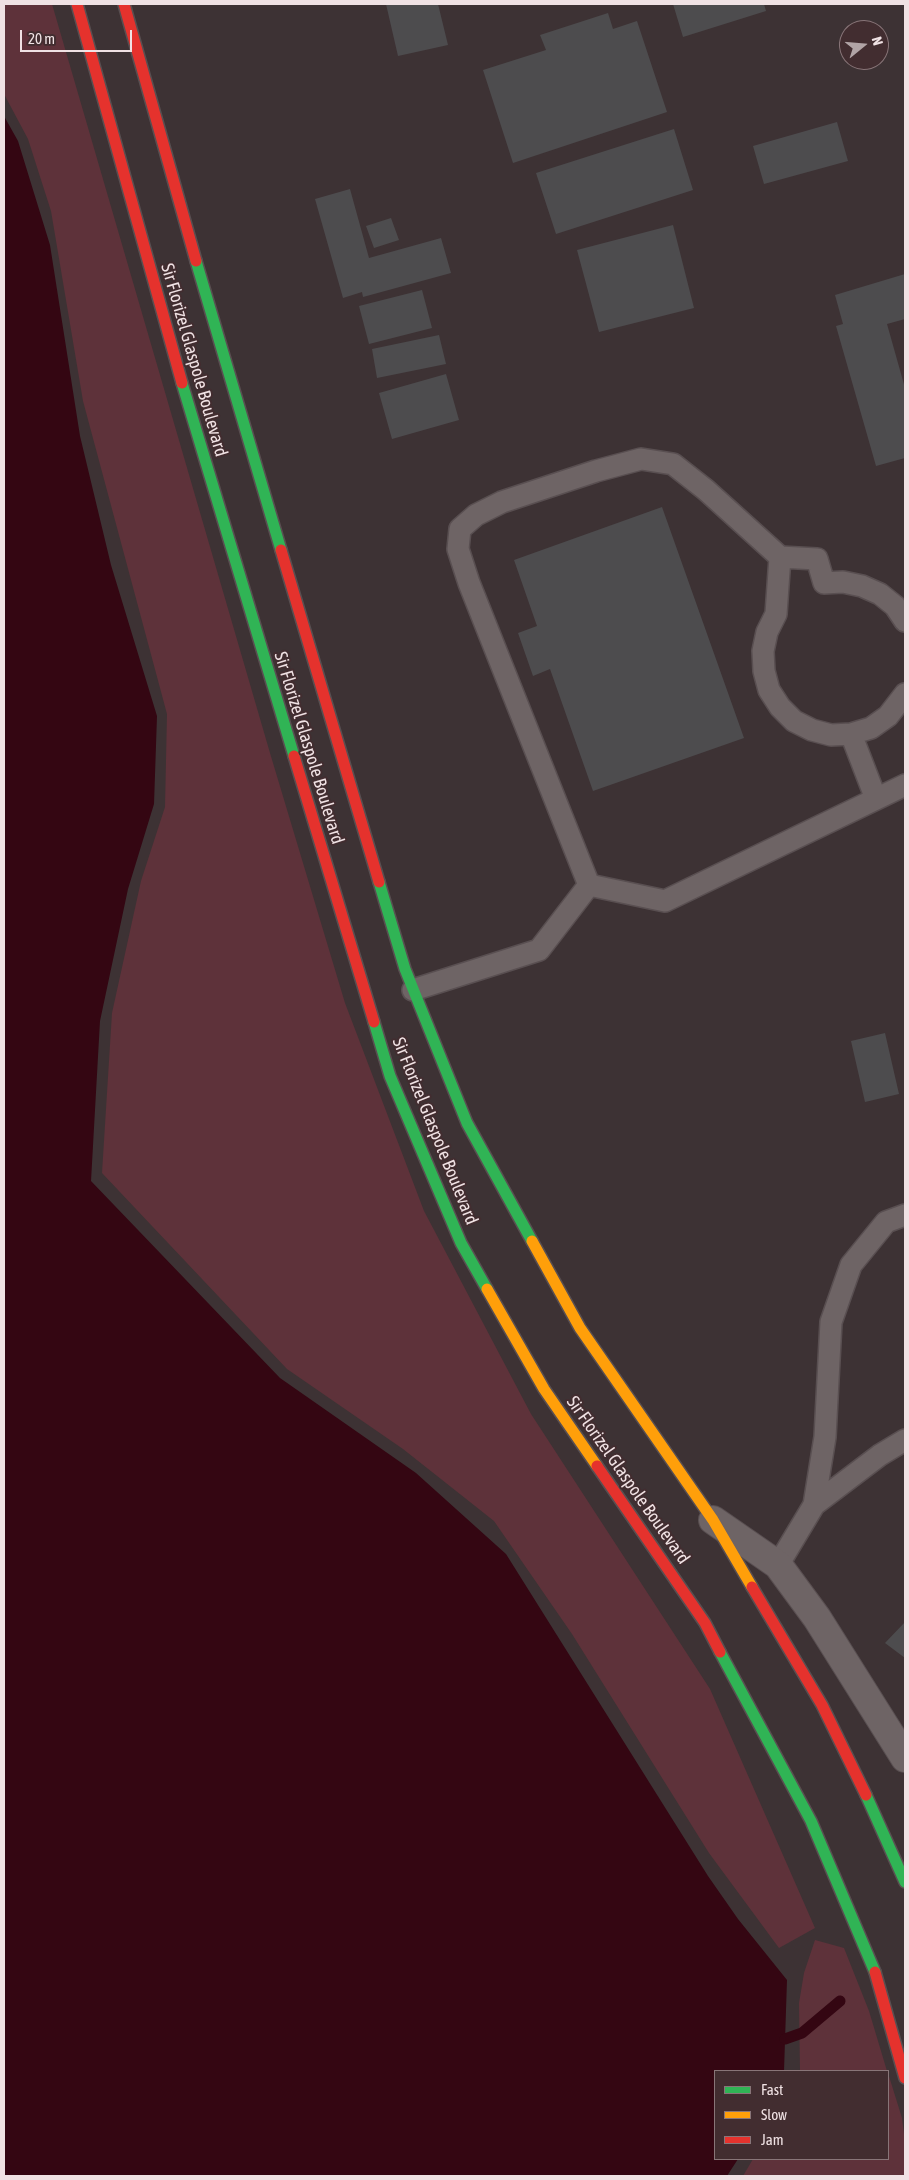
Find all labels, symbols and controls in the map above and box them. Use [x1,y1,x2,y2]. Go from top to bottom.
scale bar [22,20,135,52]
north arrow [839,20,889,70]
text: 20 m [28,30,55,47]
text: N [869,35,886,47]
street label: Sir Florizel Glaspole Boulevard [156,261,232,459]
street label: Sir Florizel Glaspole Boulevard [269,649,349,847]
street label: Sir Florizel Glaspole Boulevard [388,1034,482,1228]
street label: Sir Florizel Glaspole Boulevard [562,1392,694,1568]
legend [714,2070,889,2160]
text: Fast [761,2081,783,2098]
text: Slow [761,2106,787,2123]
text: Jam [761,2131,784,2148]

